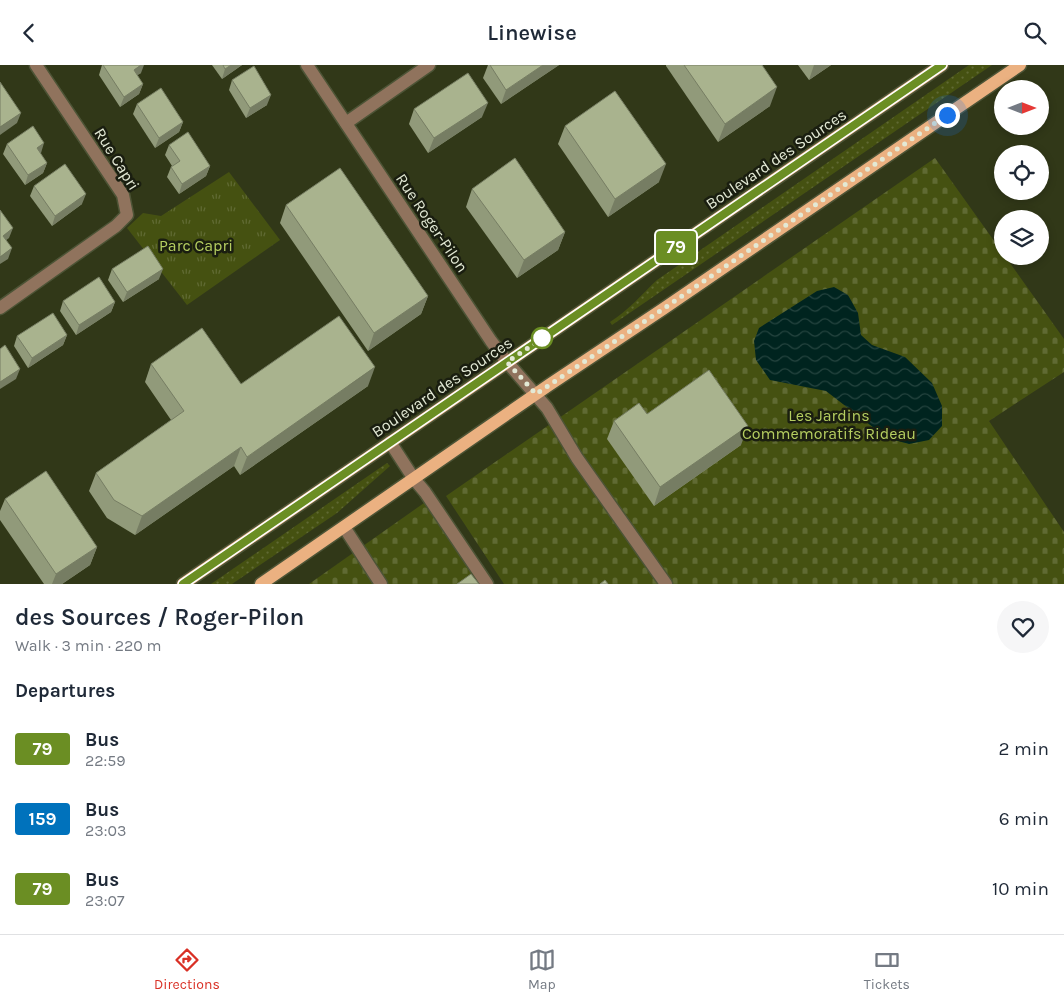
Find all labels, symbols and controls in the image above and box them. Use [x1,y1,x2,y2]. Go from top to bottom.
icon: back [15,19,43,47]
icon: search [1021,19,1049,47]
text: Linewise [487,20,577,46]
north arrow [994,80,1049,135]
map controls [994,80,1049,265]
your location [935,103,960,128]
street label: Boulevard des Sources [702,105,850,213]
street label: Rue Capri [90,124,144,194]
button: locate [994,145,1049,200]
street label: Rue Roger-Pilon [392,170,472,276]
button: layers [994,210,1049,265]
line badge: 79 [654,231,698,263]
park label: Parc Capri [159,236,233,255]
text: 79 [666,236,686,258]
unlabelled marker [531,327,553,349]
street label: Boulevard des Sources [368,333,516,441]
park label: Les Jardins Commemoratifs Rideau [742,406,916,443]
button: heart [997,601,1049,653]
text: des Sources / Roger-Pilon [15,603,304,631]
text: Walk · 3 min · 220 m [15,636,161,655]
text: Departures [15,680,115,702]
text: Bus [85,729,119,751]
text: 79 [33,738,52,760]
text: 2 min [999,738,1049,760]
text: 22:59 [85,751,126,770]
text: Bus [85,799,119,821]
text: 159 [29,808,56,830]
text: 6 min [999,808,1049,830]
text: 23:03 [85,821,126,840]
text: Bus [85,869,119,891]
text: 79 [33,878,52,900]
text: 10 min [992,878,1049,900]
text: 23:07 [85,891,124,910]
tab: Directions [154,946,220,993]
tab: Map [528,946,556,993]
tab: Tickets [864,946,910,993]

